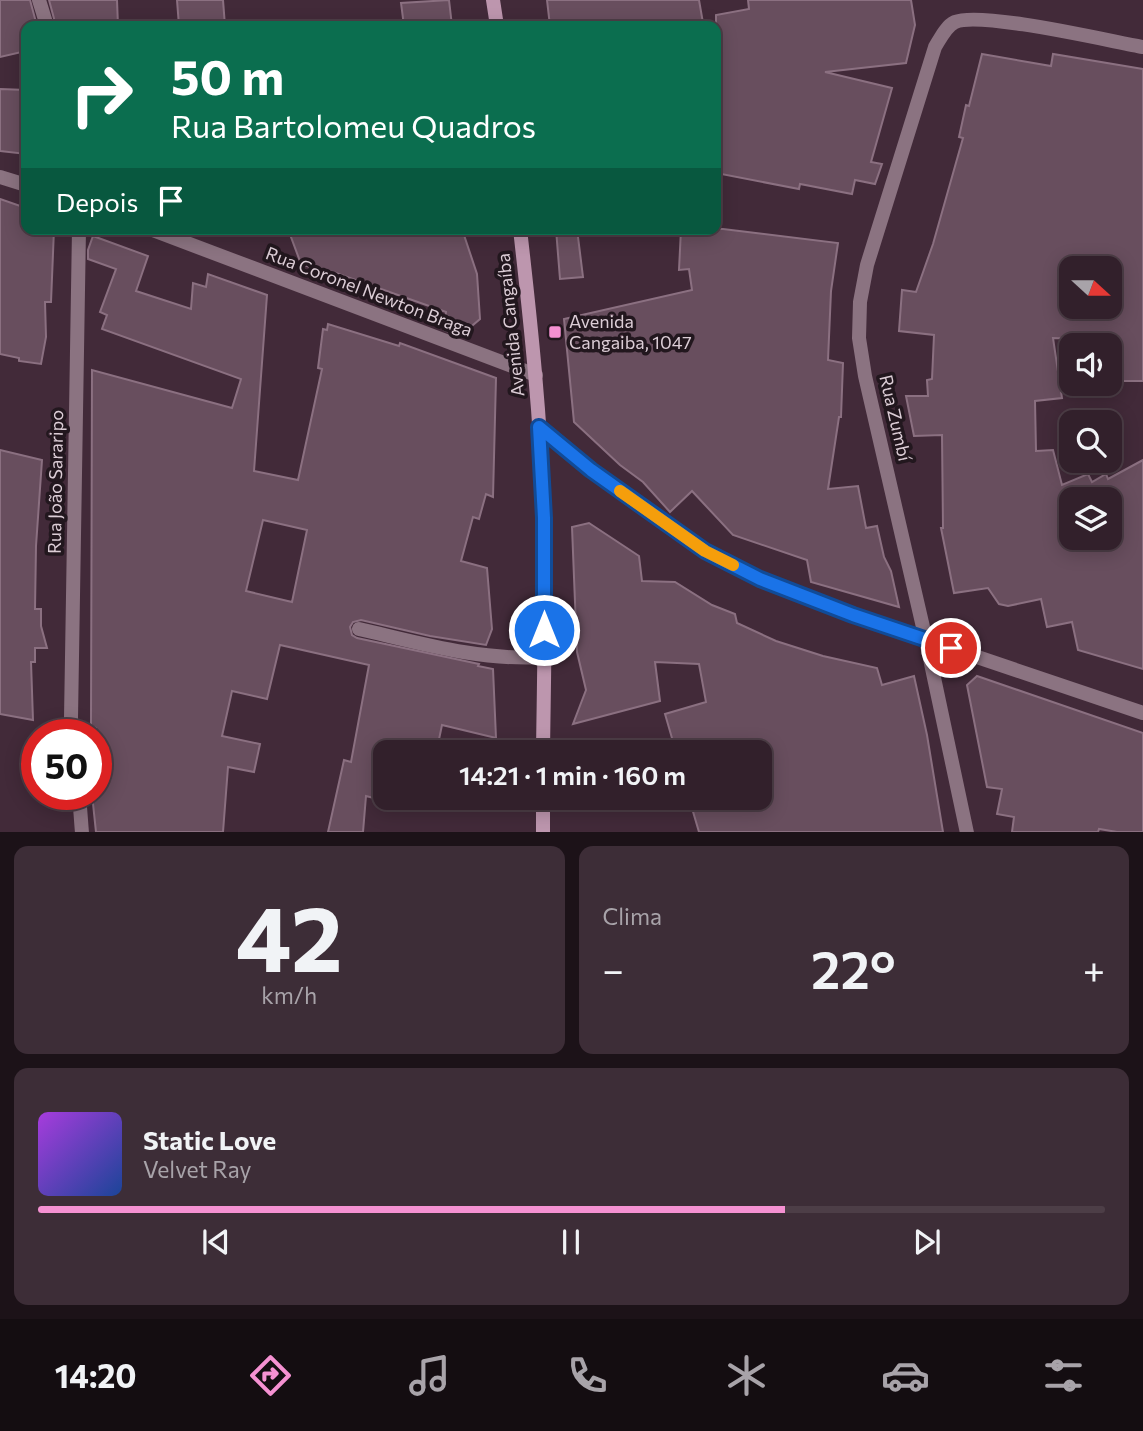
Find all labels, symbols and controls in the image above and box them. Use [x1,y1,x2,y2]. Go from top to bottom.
text: 50 m [171,45,284,105]
icon: right [56,49,147,140]
text: Rua Bartolomeu Quadros [171,105,536,145]
icon: arrive [152,182,190,220]
text: Depois [56,186,138,217]
street label: Rua Coronel Newton Braga [263,241,476,341]
street label: Avenida Cangaíba [492,252,528,398]
north arrow [1059,256,1122,318]
map controls [1059,256,1122,550]
place label: Avenida Cangaiba, 1047 [569,310,692,353]
marker: Avenida Cangaiba, 1047 [547,324,563,340]
button: sound [1059,333,1122,396]
street label: Rua Zumbí [875,372,917,464]
street label: Rua João Sararipo [43,410,67,554]
button: search [1059,410,1122,473]
button: layers [1059,487,1122,550]
position arrow [507,593,581,667]
pin [921,618,981,678]
icon: arrive [932,629,970,667]
speed limit sign: 50 [21,719,112,810]
text: 14:21 · 1 min · 160 m [459,759,686,790]
text: 42 [236,879,343,991]
text: Clima [603,902,662,930]
text: 22° [811,936,896,1000]
text: − [603,945,624,992]
text: + [1083,945,1105,992]
text: km/h [261,981,317,1009]
text: Static Love [143,1124,276,1155]
text: Velvet Ray [143,1155,251,1183]
icon: previous [197,1223,235,1261]
icon: pause [552,1223,590,1261]
icon: next [908,1223,946,1261]
icon: directions [246,1351,295,1400]
icon: music [405,1351,454,1400]
icon: phone [563,1351,612,1400]
icon: climate [722,1351,771,1400]
icon: car [881,1351,930,1400]
icon: filters [1039,1351,1088,1400]
text: 14:20 [55,1355,137,1395]

